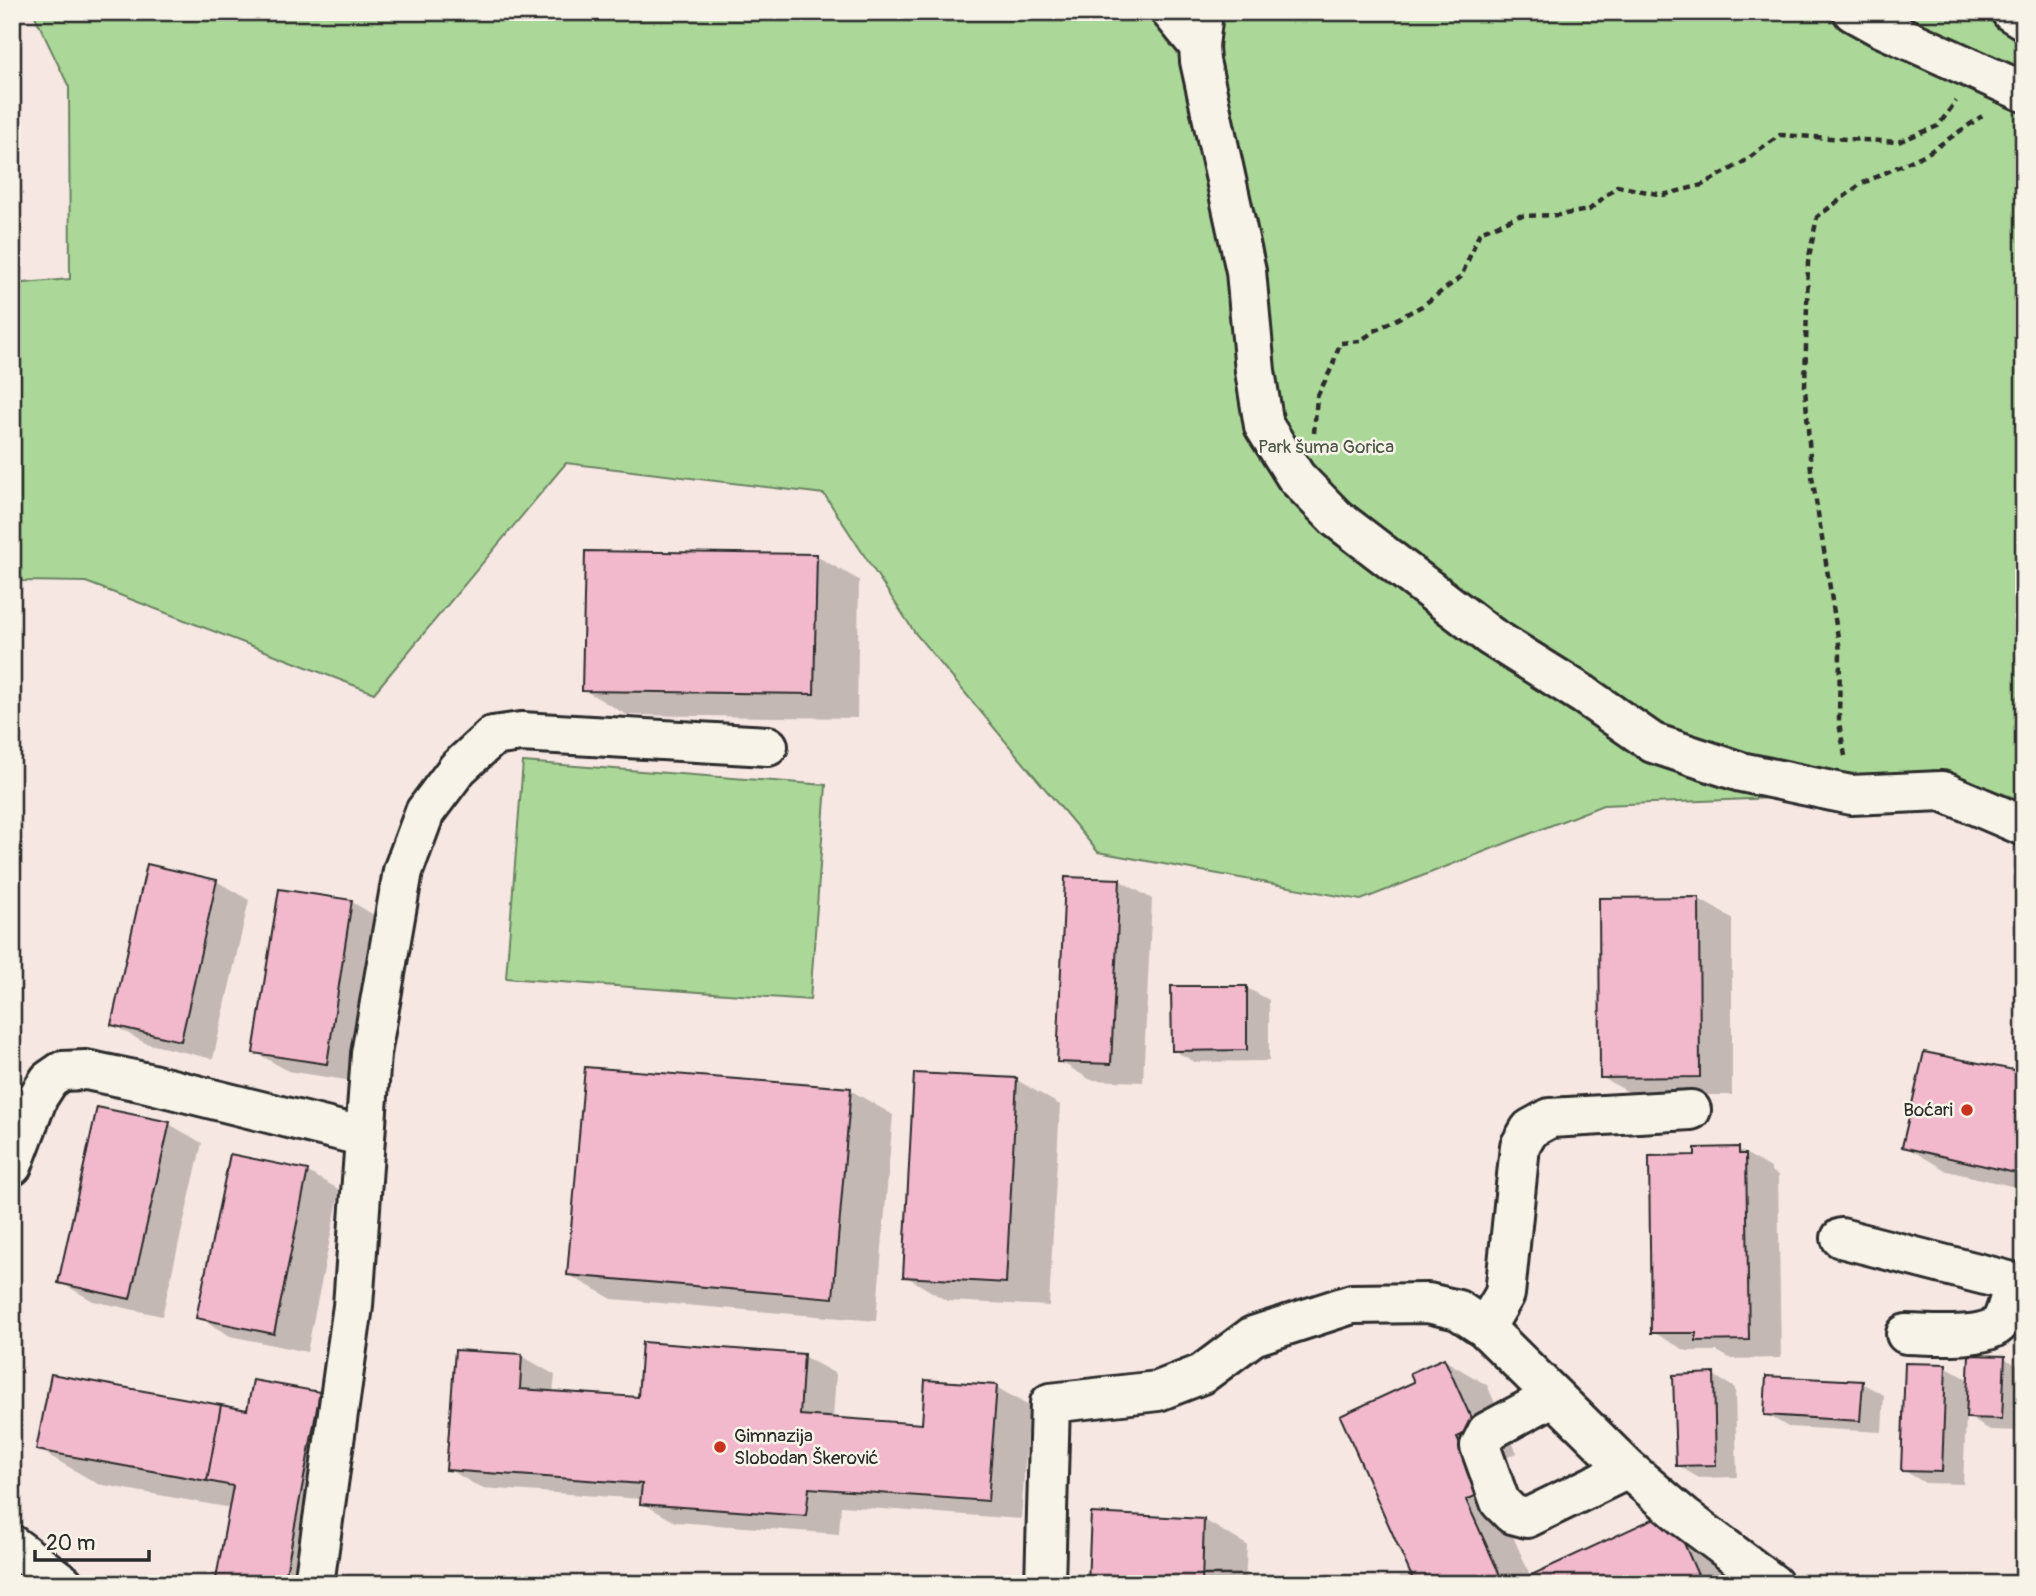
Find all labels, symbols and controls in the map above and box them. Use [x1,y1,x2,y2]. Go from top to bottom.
park label: Park šuma Gorica [1258,435,1394,459]
place label: Boćari [1903,1098,1953,1122]
marker: Boćari [1959,1102,1975,1118]
place label: Gimnazija Slobodan Škerović [734,1424,879,1470]
marker: Gimnazija Slobodan Škerović [712,1439,728,1455]
scale bar [35,1519,149,1563]
text: 20 m [46,1530,95,1557]

